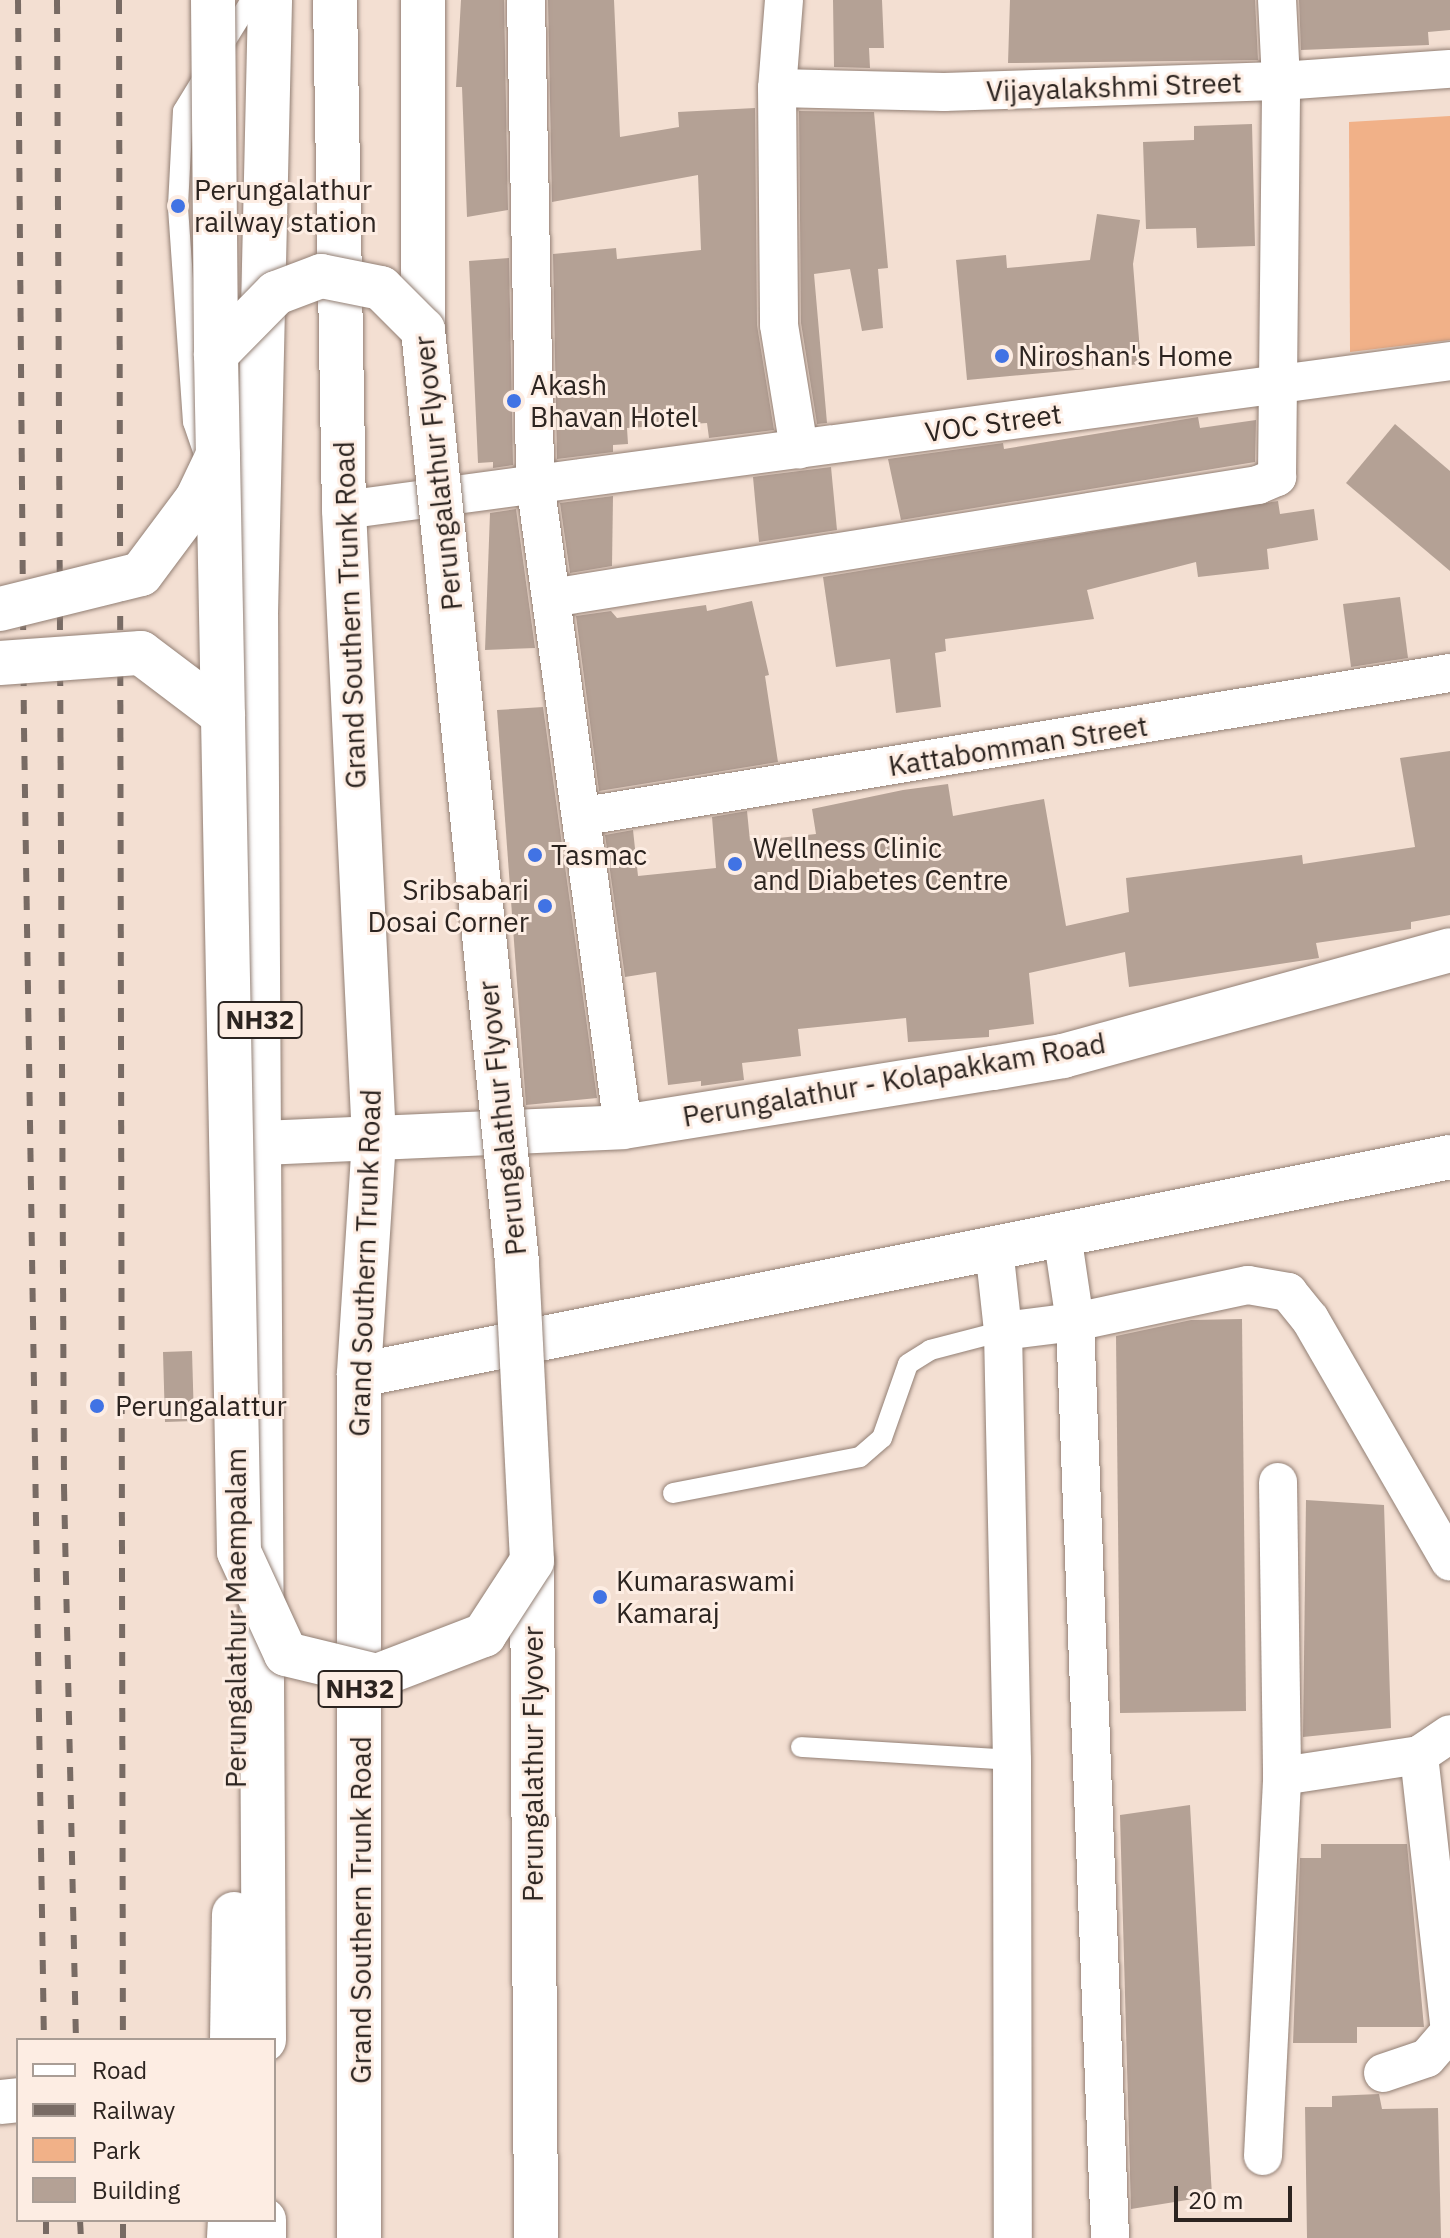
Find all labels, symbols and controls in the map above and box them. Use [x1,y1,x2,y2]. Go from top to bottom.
street label: Vijayalakshmi Street [986,66,1242,108]
place label: Perungalathur railway station [194,173,377,239]
marker: Perungalathur railway station [169,197,187,215]
street label: Perungalathur Flyover [407,334,469,612]
place label: Niroshan's Home [1018,339,1233,373]
marker: Niroshan's Home [993,347,1011,365]
place label: Akash Bhavan Hotel [530,368,698,434]
marker: Akash Bhavan Hotel [505,392,523,410]
street label: VOC Street [923,397,1063,449]
street label: Grand Southern Trunk Road [327,441,373,789]
street label: Kattabomman Street [886,709,1150,783]
place label: Wellness Clinic and Diabetes Centre [753,831,1008,897]
place label: Tasmac [551,838,647,872]
marker: Tasmac [526,846,544,864]
marker: Wellness Clinic and Diabetes Centre [724,853,746,875]
place label: Sribsabari Dosai Corner [367,873,529,939]
marker: Sribsabari Dosai Corner [536,897,554,915]
street label: Perungalathur Flyover [471,979,533,1257]
road number: NH32 [216,998,304,1042]
street label: Perungalathur - Kolapakkam Road [680,1026,1108,1134]
street label: Grand Southern Trunk Road [342,1089,388,1437]
place label: Perungalattur [115,1389,287,1423]
marker: Perungalattur [86,1395,108,1417]
street label: Perungalathur Maempalam [219,1448,253,1788]
place label: Kumaraswami Kamaraj [616,1564,795,1630]
marker: Kumaraswami Kamaraj [591,1588,609,1606]
street label: Perungalathur Flyover [516,1626,550,1902]
road number: NH32 [316,1667,404,1711]
street label: Grand Southern Trunk Road [344,1736,378,2084]
legend [16,2038,276,2222]
text: Road [92,2054,147,2086]
text: Railway [92,2094,175,2126]
text: Park [92,2134,141,2166]
scale bar [1178,2170,1296,2220]
text: Building [92,2174,180,2206]
text: 20 m [1188,2184,1243,2216]

